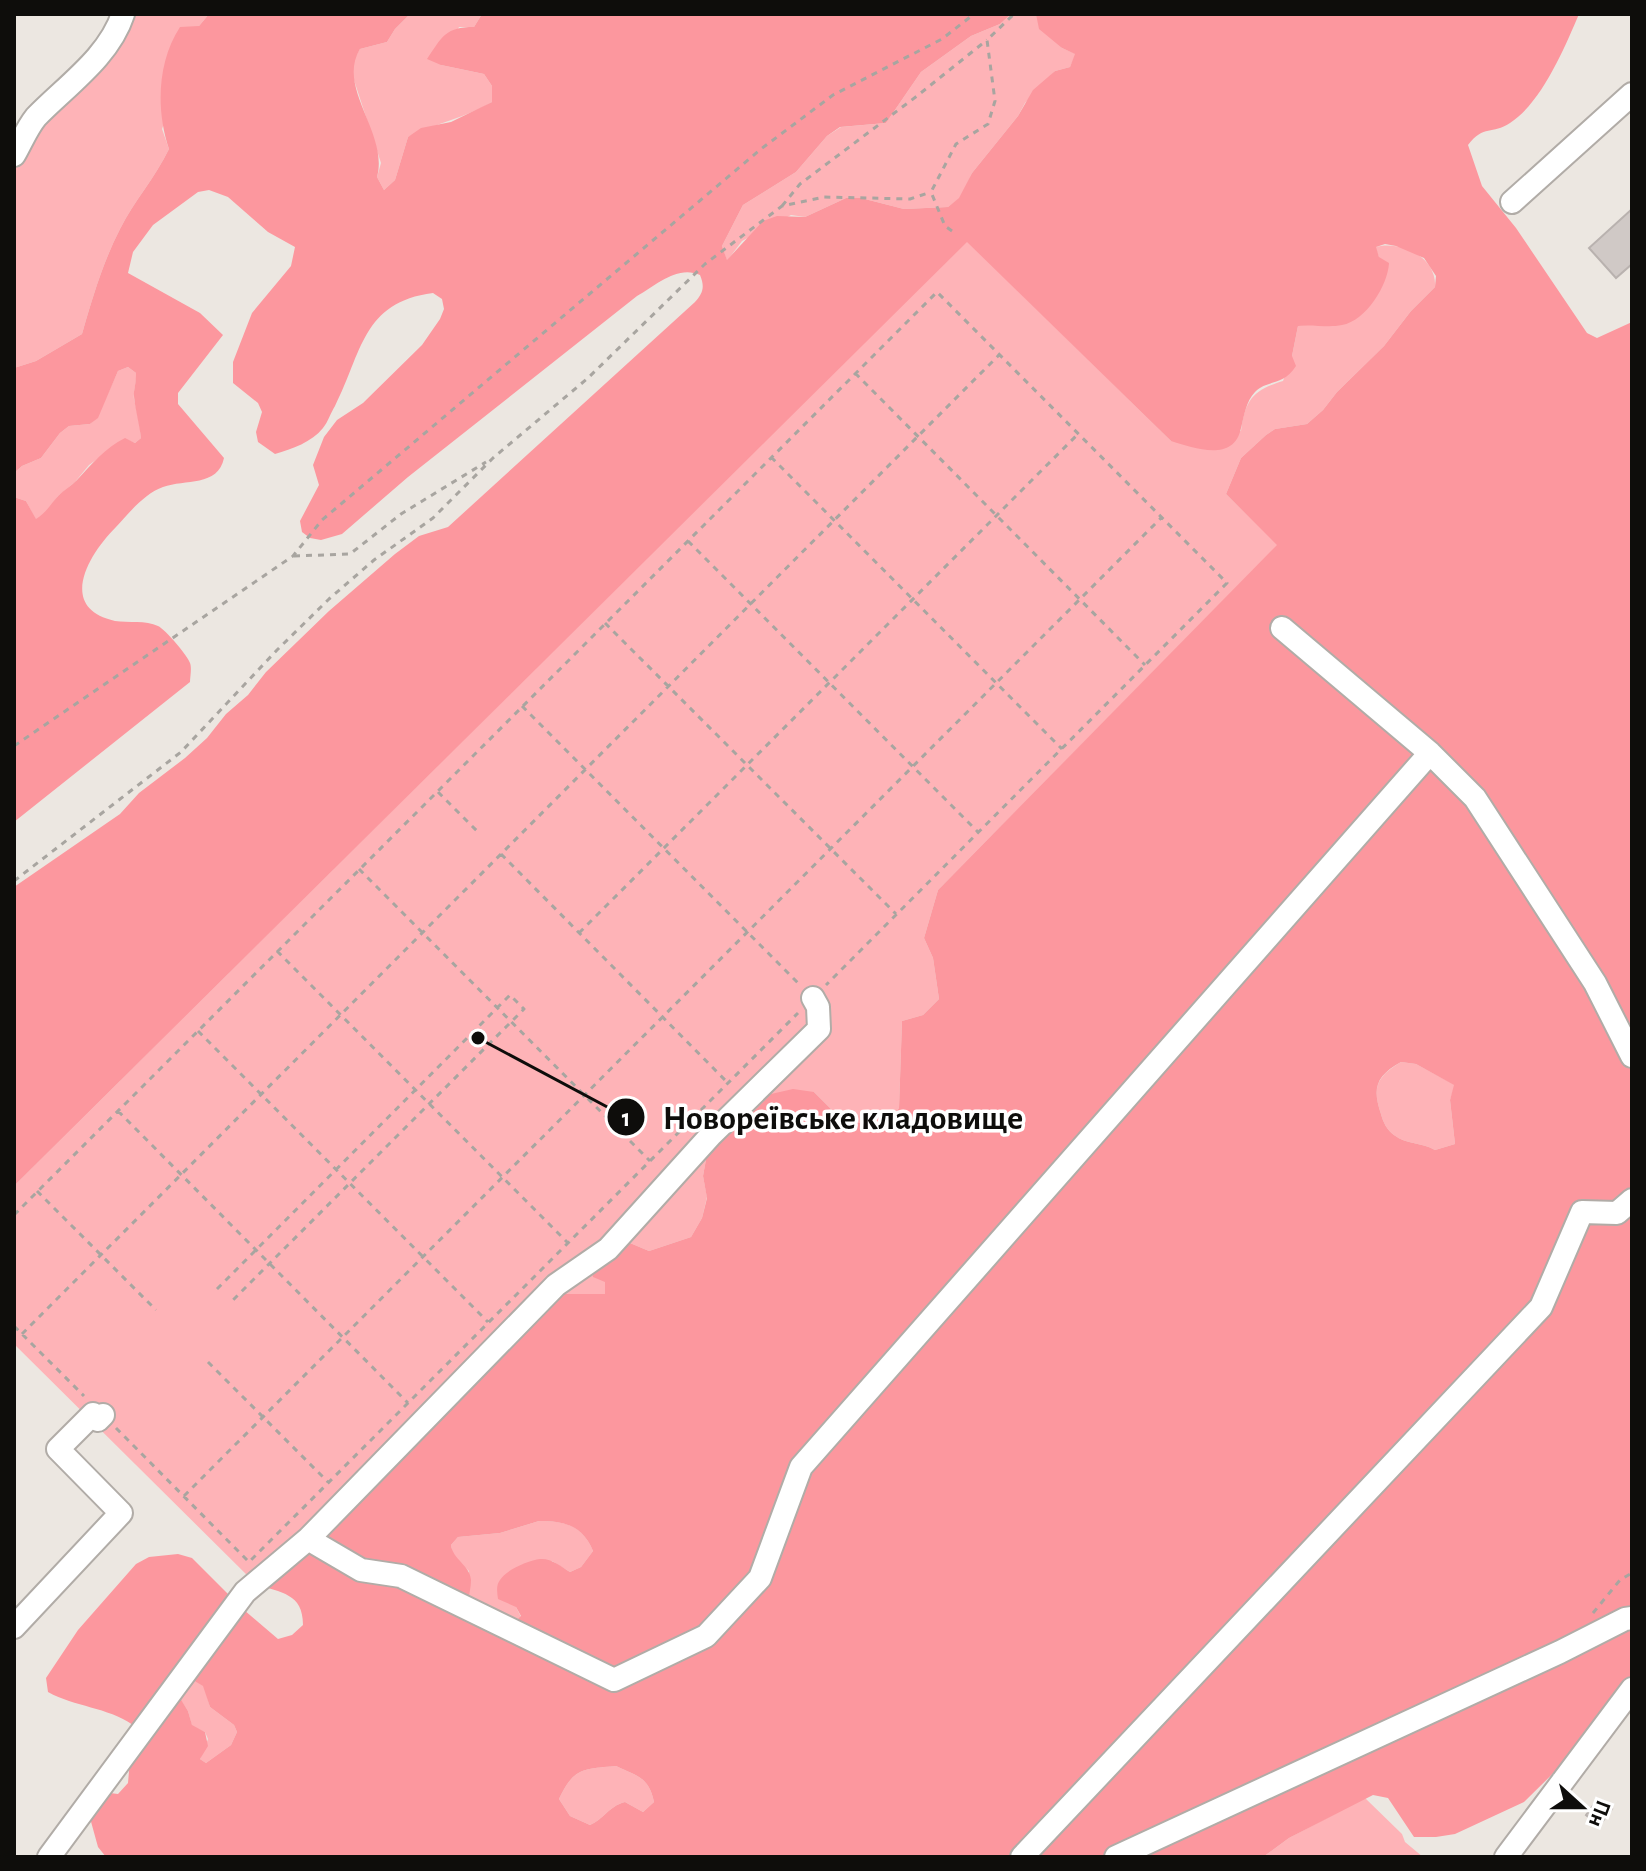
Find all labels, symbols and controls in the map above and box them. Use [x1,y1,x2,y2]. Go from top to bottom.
callout: Новореївське кладовище [606,1088,1039,1146]
text: Новореївське кладовище [663,1102,1023,1136]
text: 1 [622,1107,630,1131]
north arrow [1542,1767,1622,1847]
text: Пн [1585,1797,1615,1830]

